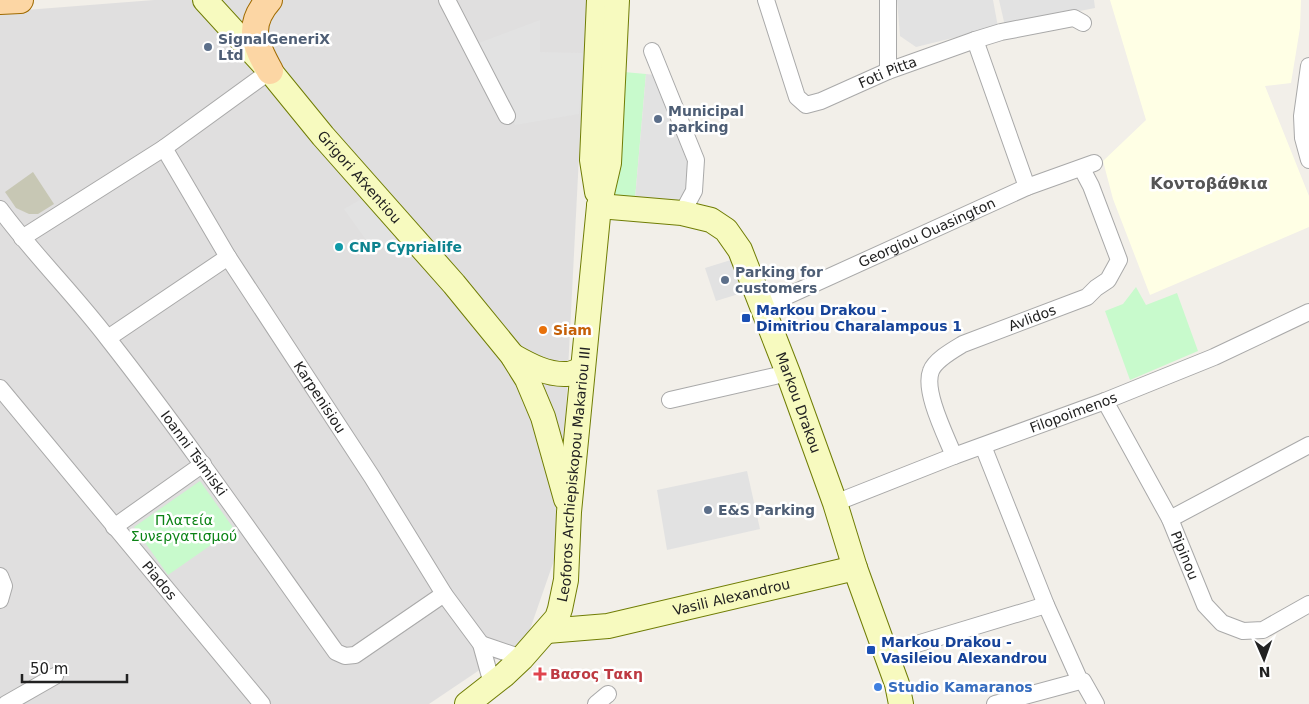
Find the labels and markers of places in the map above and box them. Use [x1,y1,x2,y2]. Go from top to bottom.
place label: SignalGeneriX Ltd [218,31,330,63]
marker: SignalGeneriX Ltd [202,41,214,53]
place label: Municipal parking [668,103,744,135]
marker: Municipal parking [652,113,664,125]
place label: CNP Cyprialife [349,239,462,255]
marker: CNP Cyprialife [333,241,345,253]
place label: Parking for customers [735,264,823,296]
marker: Parking for customers [719,274,731,286]
place label: Markou Drakou - Dimitriou Charalampous 1 [756,302,962,334]
marker: Markou Drakou - Dimitriou Charalampous 1 [740,312,752,324]
place label: Siam [553,322,592,338]
marker: Siam [537,324,549,336]
place label: E&S Parking [718,502,815,518]
marker: E&S Parking [702,504,714,516]
place label: Markou Drakou - Vasileiou Alexandrou [881,634,1047,666]
marker: Markou Drakou - Vasileiou Alexandrou [865,644,877,656]
place label: Βασος Τακη [550,666,643,682]
marker: Βασος Τακη [534,668,546,680]
place label: Studio Kamaranos [888,679,1033,695]
marker: Studio Kamaranos [872,681,884,693]

